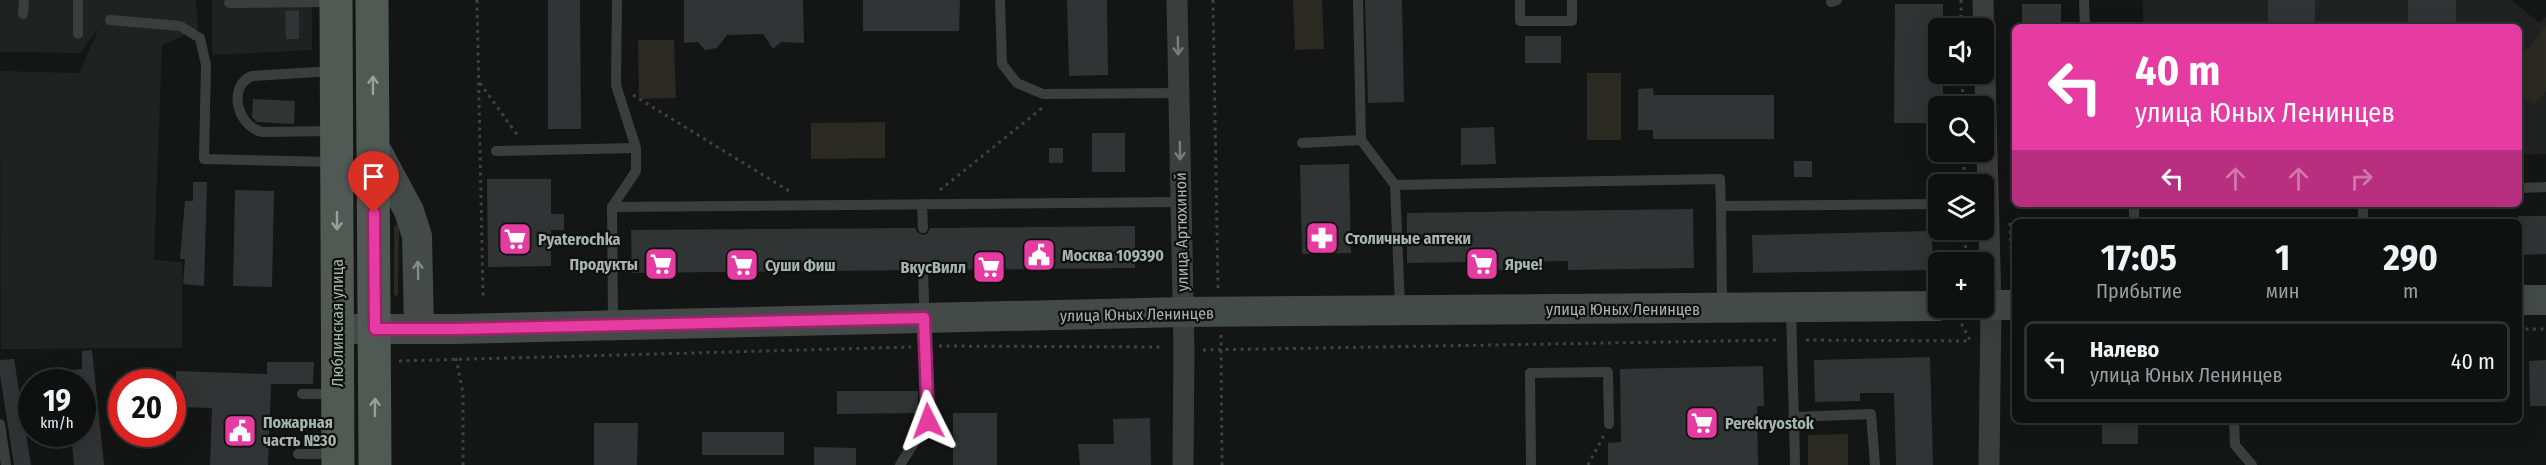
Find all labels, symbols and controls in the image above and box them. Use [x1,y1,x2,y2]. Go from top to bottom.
map controls [1928,18,1994,318]
button: sound [1928,18,1994,84]
one-way arrow [1172,36,1184,56]
text: 40 m [2135,46,2220,96]
icon: left [2036,48,2114,126]
one-way arrow [367,76,379,96]
button: search [1928,96,1994,162]
text: улица Юных Ленинцев [2135,97,2395,129]
one-way arrow [1174,141,1186,161]
pin [348,151,399,213]
icon: arrive [357,160,390,193]
icon: left [2156,162,2189,195]
icon: ahead [2219,162,2252,195]
icon: ahead [2282,162,2315,195]
icon: right [2345,162,2378,195]
street label: улица Артюхиной [1171,172,1192,292]
button: layers [1928,174,1994,240]
one-way arrow [331,210,343,230]
pharmacy icon: Столичные аптеки [1304,220,1340,256]
supermarket icon: Pyaterochka [497,221,533,257]
place label: Столичные аптеки [1345,229,1471,248]
place label: Pyaterochka [538,230,621,249]
text: 17:05 [2101,236,2177,280]
text: 1 [2275,236,2290,280]
text: 290 [2383,236,2438,280]
public building icon: Москва 109390 [1021,237,1057,273]
supermarket icon: Продукты [643,246,679,282]
place label: Москва 109390 [1062,246,1164,265]
supermarket icon: Ярче! [1464,246,1500,282]
supermarket icon: Суши Фиш [724,247,760,283]
supermarket icon: ВкусВилл [971,249,1007,285]
button: + [1928,252,1994,318]
place label: Продукты [570,255,638,274]
place label: Ярче! [1505,255,1543,274]
place label: Суши Фиш [765,256,836,275]
place label: ВкусВилл [901,258,966,277]
street label: Люблинская улица [328,259,347,387]
one-way arrow [412,261,423,281]
text: Прибытие [2096,279,2182,303]
text: мин [2266,279,2299,303]
text: m [2403,279,2418,303]
street label: улица Юных Ленинцев [1546,300,1700,319]
street label: улица Юных Ленинцев [1060,304,1214,325]
text: Налево [2090,336,2159,363]
icon: left [2039,345,2072,378]
text: 40 m [2451,348,2495,375]
text: улица Юных Ленинцев [2090,363,2283,387]
speed limit sign: 20 [108,369,186,447]
text: 19 [43,383,71,419]
position arrow [896,389,960,453]
one-way arrow [370,397,381,417]
supermarket icon: Perekryostok [1684,405,1720,441]
public building icon: Пожарная часть №30 [222,413,258,449]
place label: Пожарная часть №30 [263,413,337,450]
text: km/h [40,414,74,432]
place label: Perekryostok [1725,414,1815,433]

